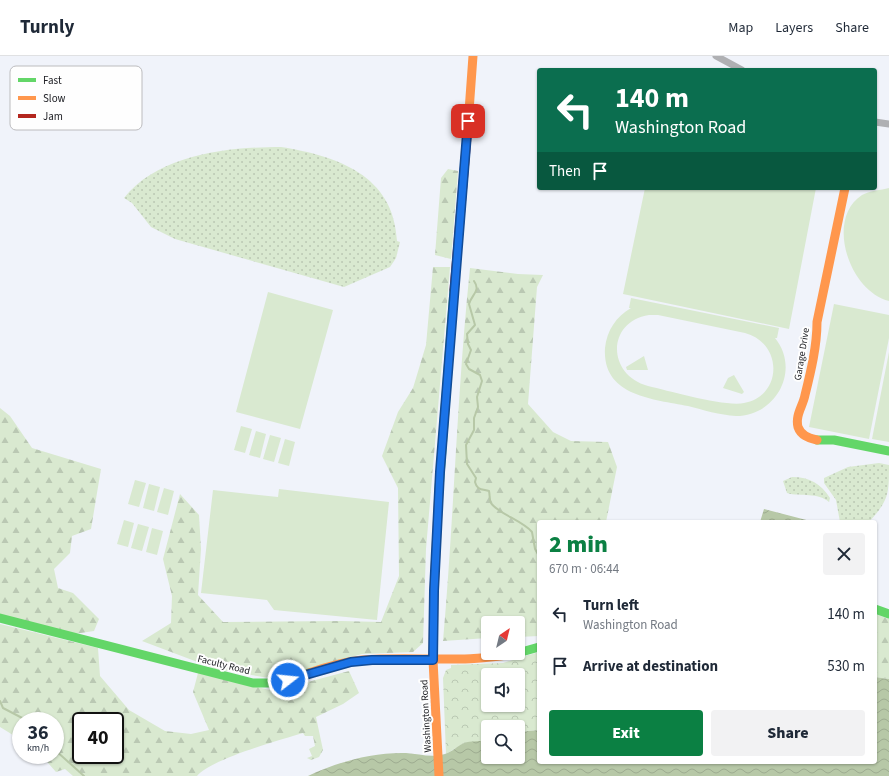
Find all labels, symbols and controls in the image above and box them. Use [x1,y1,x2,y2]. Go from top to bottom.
text: Turnly [20,14,74,41]
text: Map [728,18,753,38]
text: Layers [775,18,813,38]
text: Share [835,18,869,38]
legend [10,66,142,130]
text: Fast [43,73,62,88]
text: 140 m [615,78,689,118]
icon: left [549,84,601,136]
text: Slow [43,91,66,106]
pin [451,104,485,138]
text: Jam [43,109,63,124]
icon: arrive [457,110,479,132]
text: Washington Road [615,115,746,140]
icon: arrive [589,160,611,182]
text: Then [549,161,581,182]
street label: Garage Drive [791,327,813,381]
text: 2 min [549,527,608,562]
button: close [823,533,865,575]
text: 670 m · 06:44 [549,560,619,578]
text: Turn left [583,595,639,616]
icon: left [549,603,571,625]
text: 140 m [827,604,865,625]
north arrow [481,616,525,660]
map controls [481,616,525,764]
text: Washington Road [583,616,678,634]
street label: Faculty Road [196,652,252,678]
icon: arrive [549,655,571,677]
text: Arrive at destination [583,656,718,677]
text: 530 m [827,656,865,677]
position arrow [267,659,309,701]
button: sound [481,668,525,712]
street label: Washington Road [417,679,435,753]
button: Exit [549,710,703,756]
button: Share [711,710,865,756]
speed limit sign: 40 [72,712,124,764]
text: 36 [27,719,49,747]
button: search [481,720,525,764]
text: km/h [27,741,49,755]

